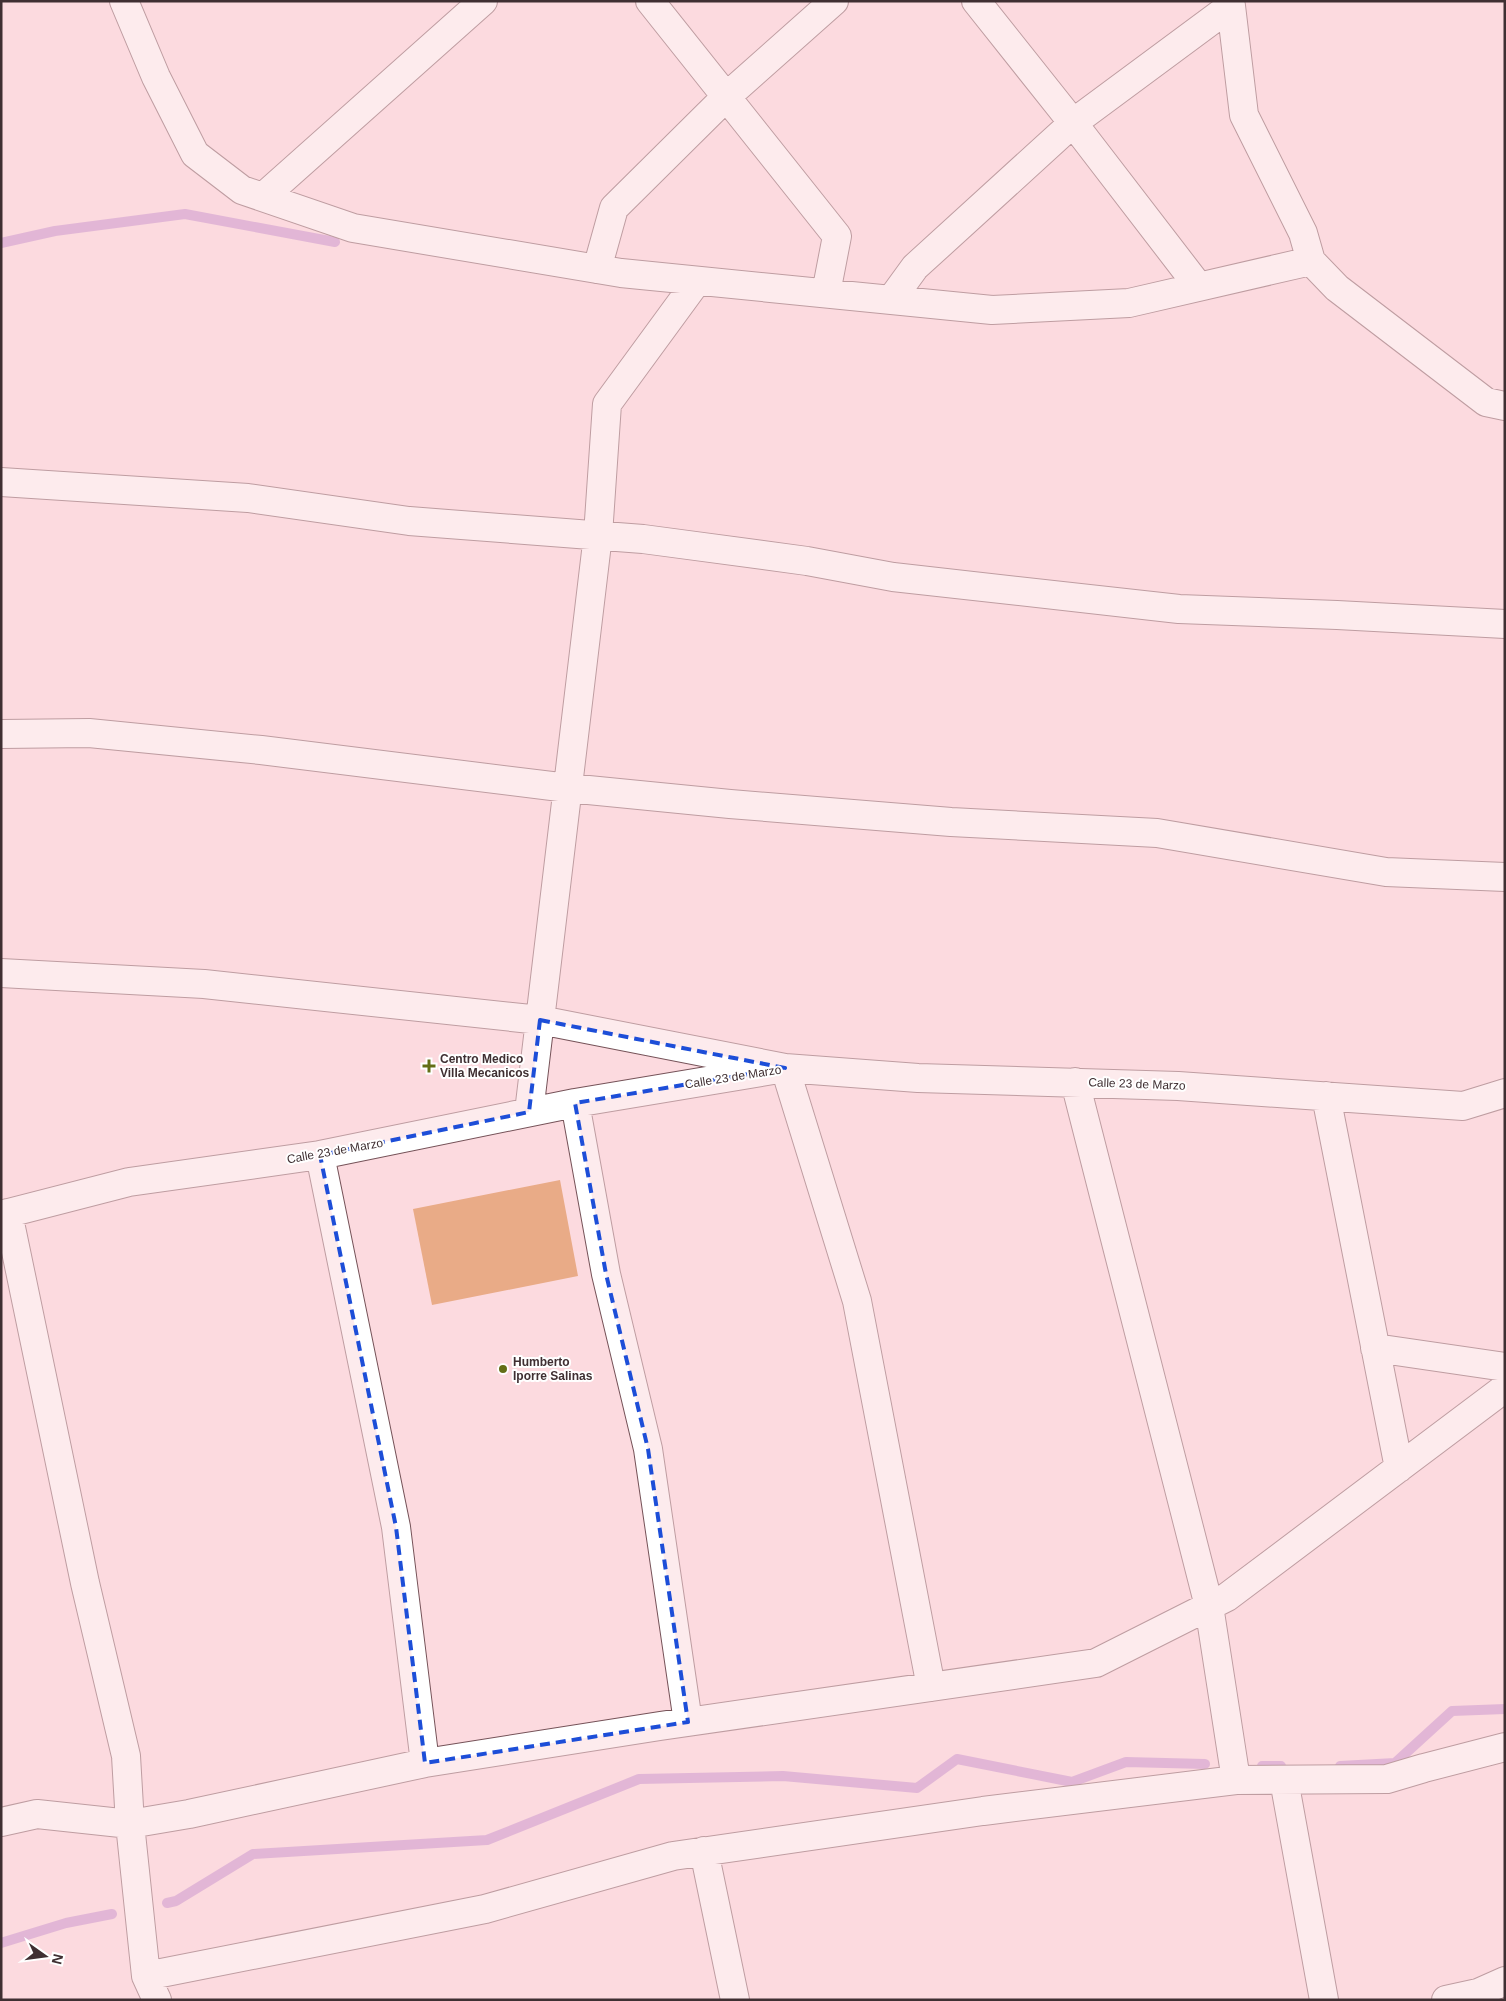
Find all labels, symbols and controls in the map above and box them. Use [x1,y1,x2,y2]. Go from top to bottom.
place label: Centro Medico Villa Mecanicos [440,1052,529,1080]
marker: Centro Medico Villa Mecanicos [422,1059,436,1073]
street label: Calle 23 de Marzo [684,1062,783,1092]
street label: Calle 23 de Marzo [1088,1075,1186,1093]
street label: Calle 23 de Marzo [286,1136,384,1166]
place label: Humberto Iporre Salinas [513,1355,593,1383]
marker: Humberto Iporre Salinas [497,1363,509,1375]
north arrow [20,1931,70,1981]
text: N [49,1952,67,1966]

